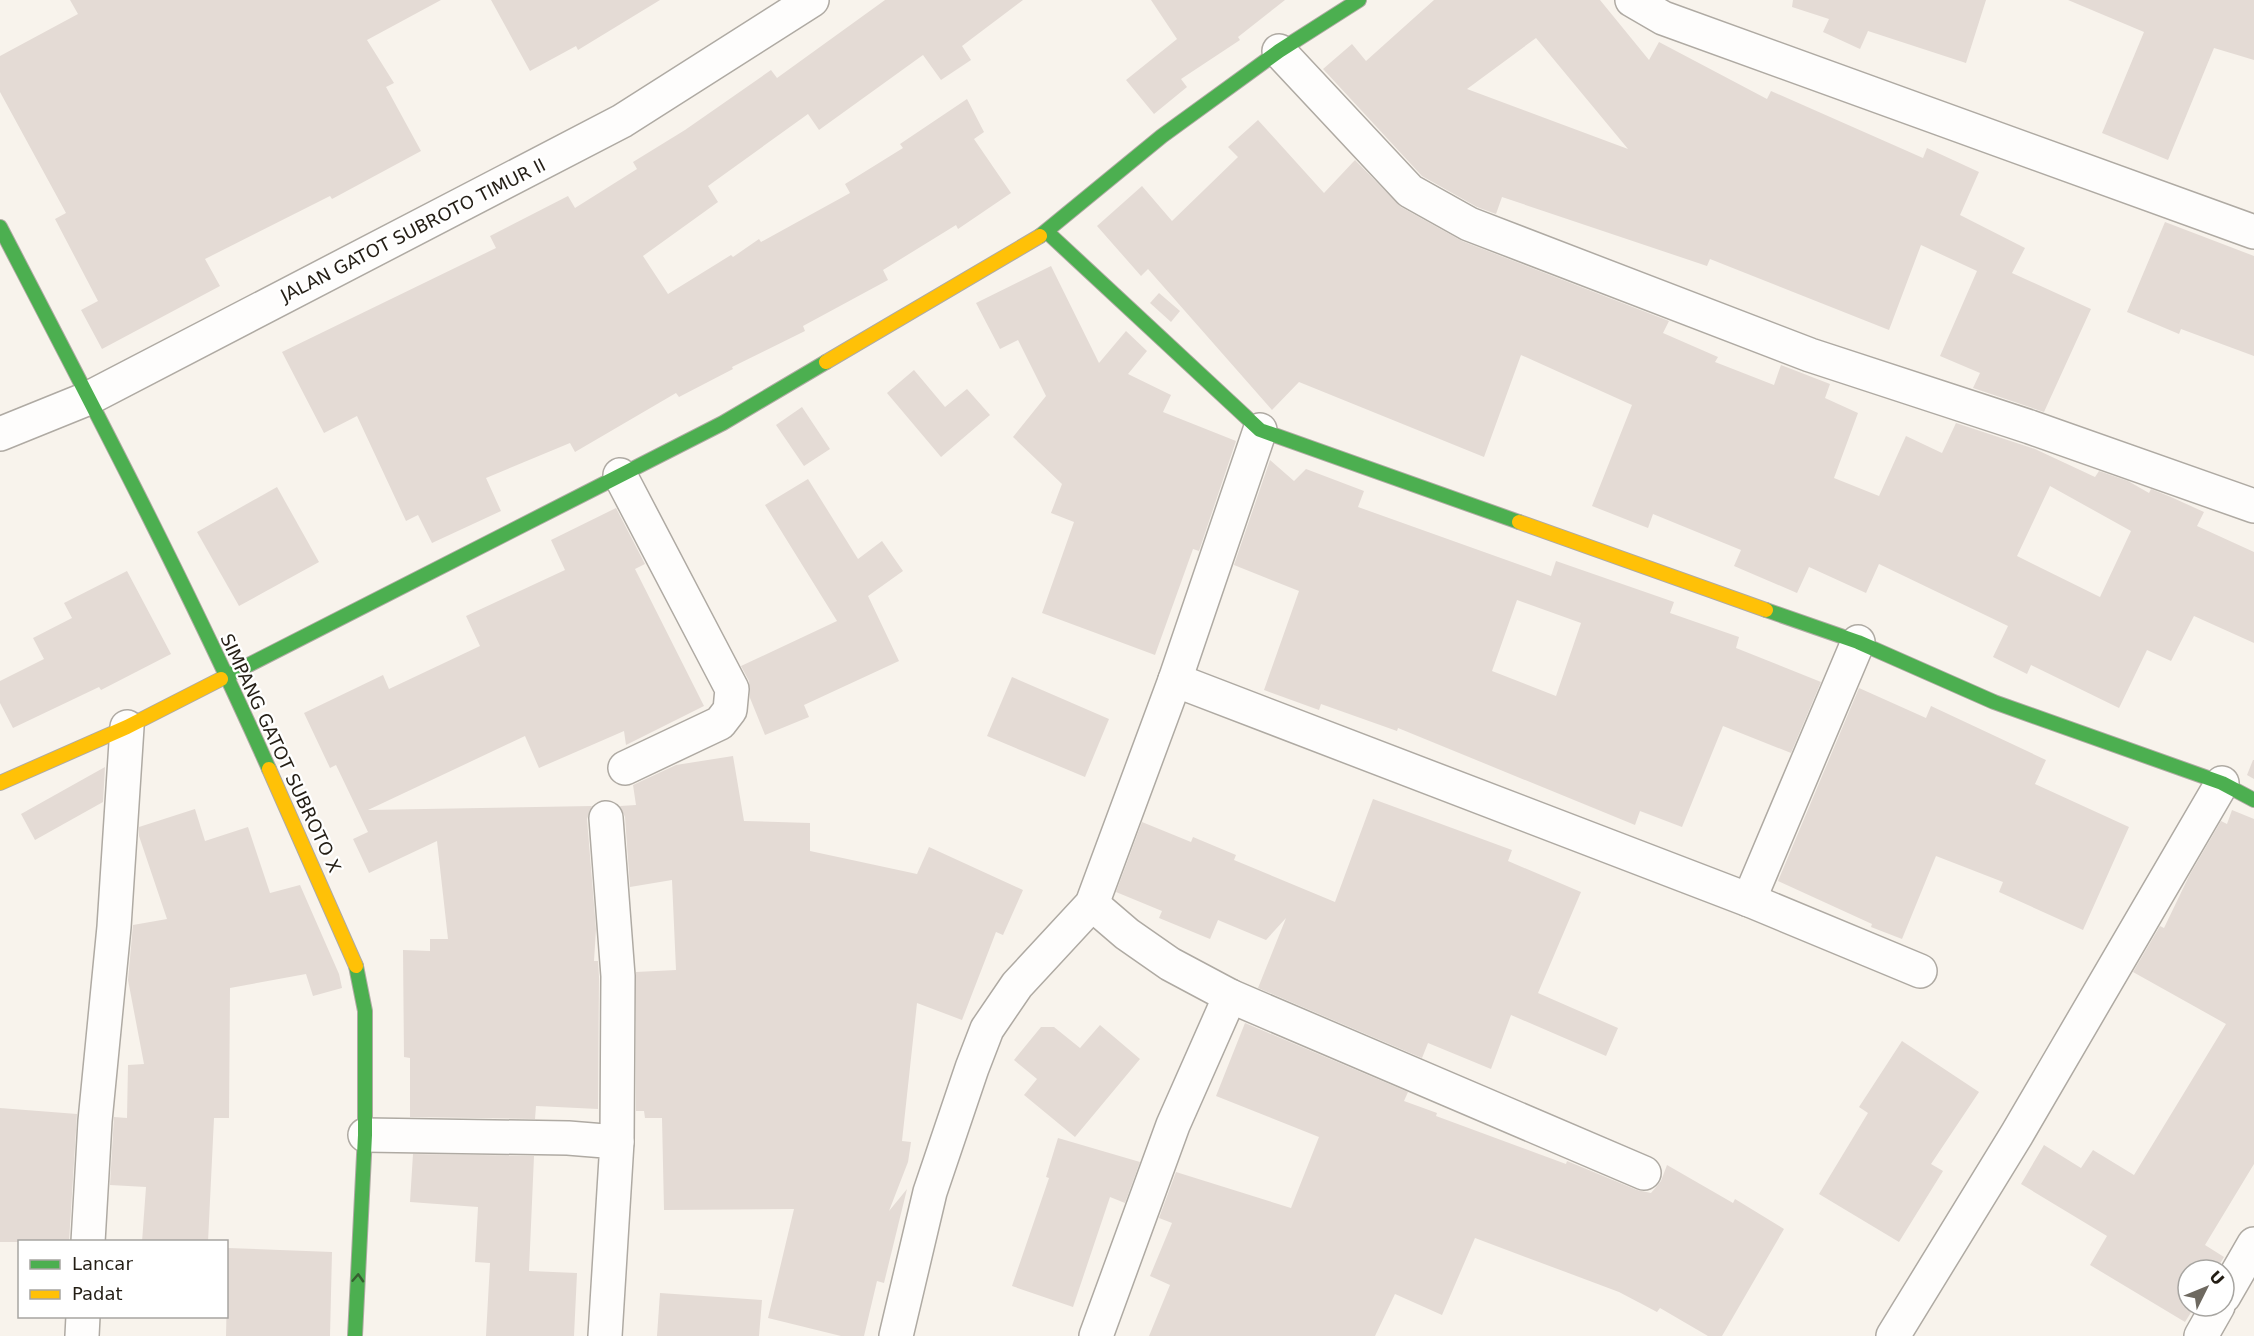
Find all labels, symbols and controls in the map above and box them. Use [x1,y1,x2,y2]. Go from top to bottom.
street label: JALAN GATOT SUBROTO TIMUR II [276,154,549,307]
street label: SIMPANG GATOT SUBROTO X [216,630,346,876]
legend [18,1240,228,1318]
text: Lancar [72,1253,133,1274]
north arrow [2176,1258,2236,1318]
text: U [2205,1267,2228,1289]
one-way arrow [351,1273,364,1282]
text: Padat [72,1283,123,1304]

